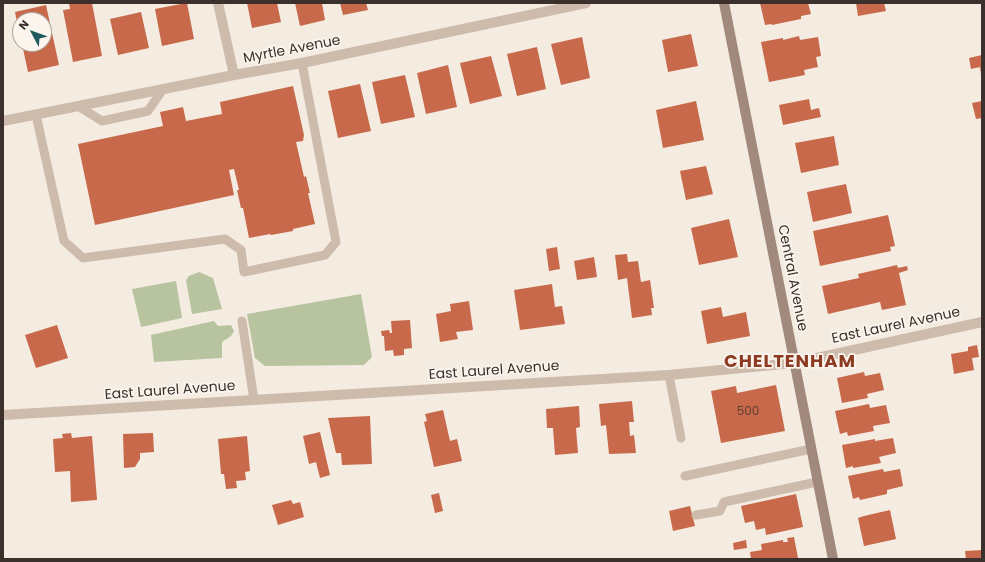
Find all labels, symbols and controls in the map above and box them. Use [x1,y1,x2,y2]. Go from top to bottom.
north arrow [12,12,52,52]
text: N [15,16,32,33]
street label: Myrtle Avenue [242,32,342,68]
street label: Central Avenue [773,223,811,333]
street label: East Laurel Avenue [830,304,962,348]
district label: CHELTENHAM [724,351,856,373]
street label: East Laurel Avenue [428,358,560,384]
street label: East Laurel Avenue [104,378,236,404]
house number: 500 [737,405,759,419]

